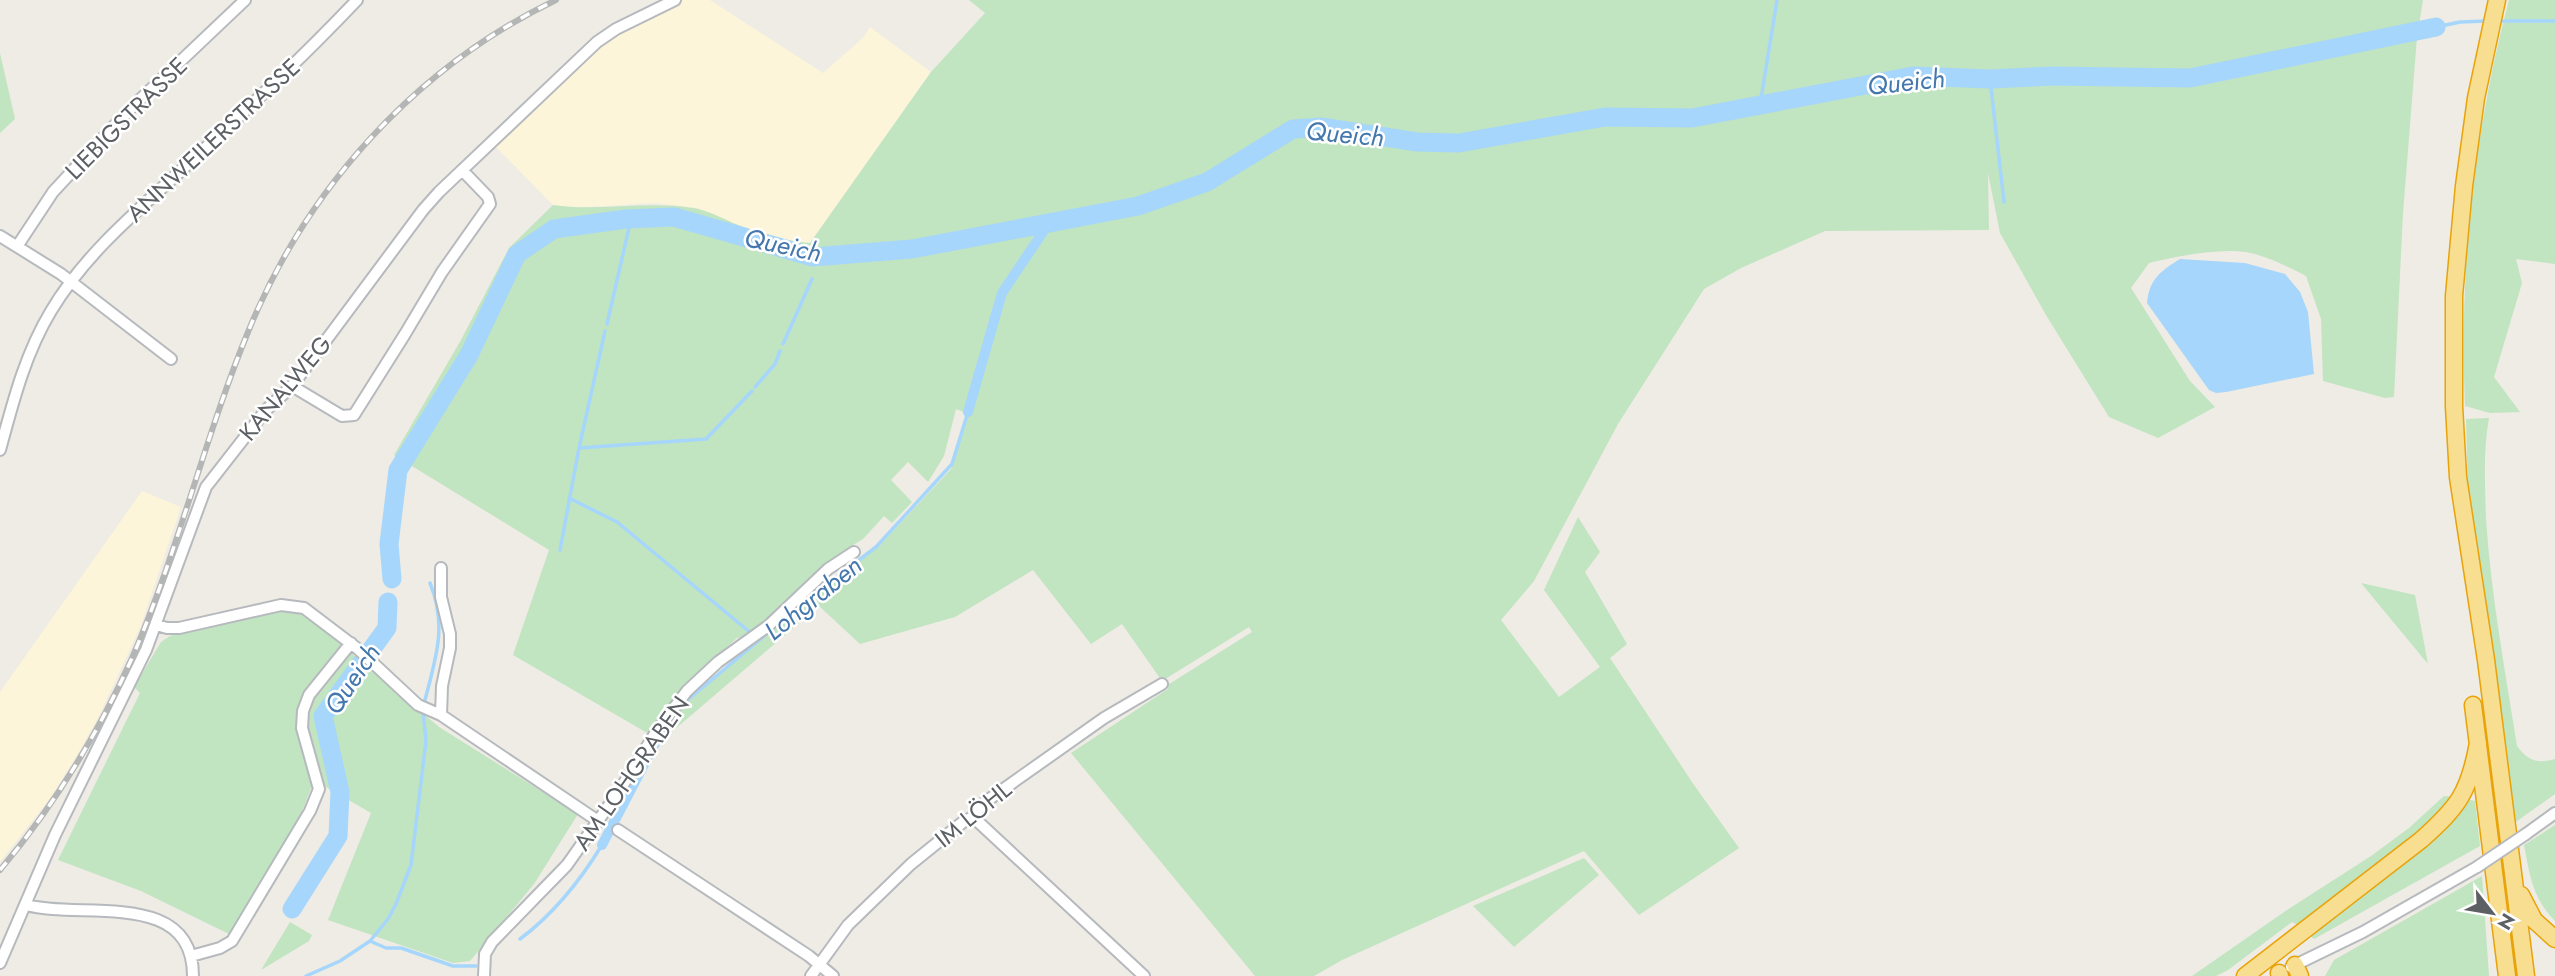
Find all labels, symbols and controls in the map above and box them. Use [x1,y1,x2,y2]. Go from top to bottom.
street label: LIEBIGSTRASSE [57,49,195,187]
street label: ANNWEILERSTRASSE [118,50,308,230]
water label: Queich [1865,59,1947,105]
water label: Queich [1304,112,1386,156]
water label: Queich [741,218,825,272]
street label: KANALWEG [231,328,339,448]
water label: Lohgraben [756,547,870,649]
water label: Queich [314,636,390,722]
street label: AM LOHGRABEN [565,689,697,857]
street label: IM LÖHL [927,772,1019,856]
north arrow [2457,878,2527,948]
text: N [2491,908,2522,935]

